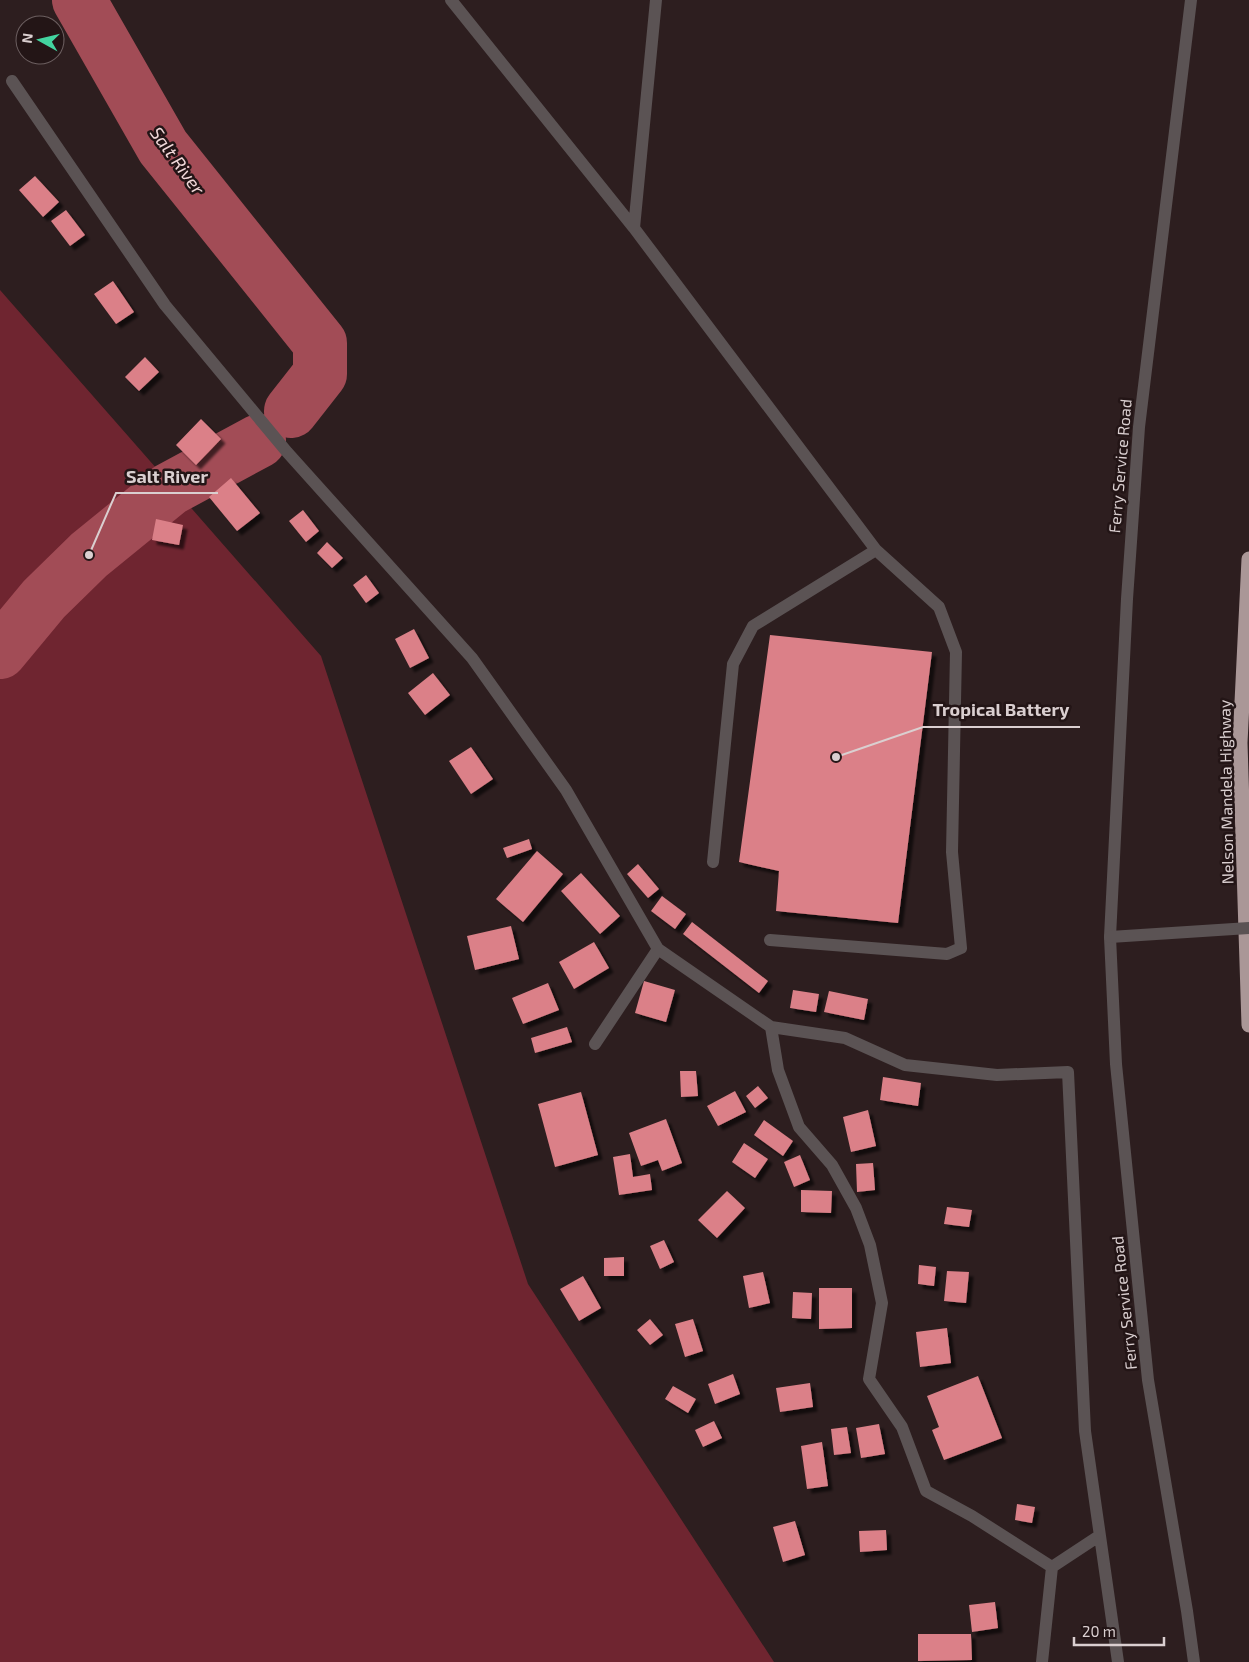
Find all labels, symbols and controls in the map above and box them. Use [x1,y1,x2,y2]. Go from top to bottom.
north arrow [15,15,65,65]
text: N [18,32,36,44]
water label: Salt River [146,122,210,199]
street label: Ferry Service Road [1104,398,1135,534]
callout: Salt River [116,460,218,493]
text: Salt River [126,465,208,487]
callout: Tropical Battery [923,694,1080,727]
text: Tropical Battery [933,698,1070,720]
street label: Nelson Mandela Highway [1214,699,1237,885]
street label: Ferry Service Road [1107,1235,1140,1371]
scale bar [1074,1614,1164,1646]
text: 20 m [1082,1622,1116,1640]

